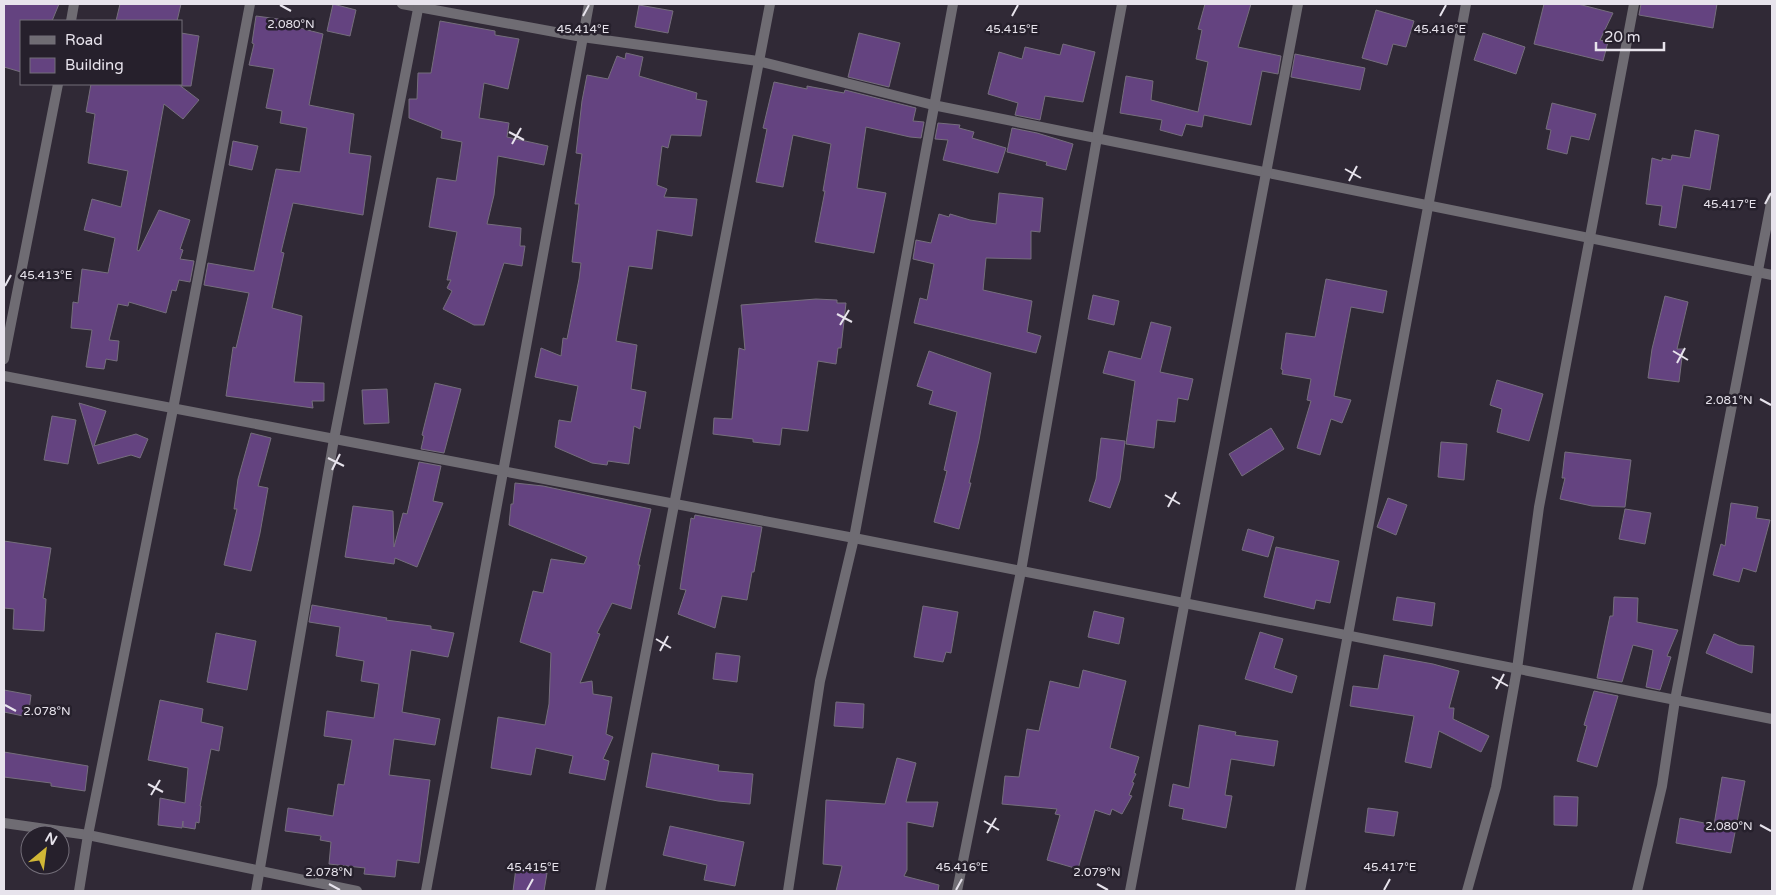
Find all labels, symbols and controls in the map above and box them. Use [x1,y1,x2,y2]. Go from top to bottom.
text: 2.080°N [267,17,315,31]
legend [20,20,182,85]
scale bar [1596,20,1664,52]
text: 45.414°E [557,22,610,36]
text: 45.415°E [986,22,1039,36]
text: 45.416°E [1414,22,1467,36]
text: 20 m [1604,28,1641,46]
text: Road [65,31,103,49]
text: Building [65,56,124,74]
text: 45.417°E [1704,197,1757,211]
text: 45.413°E [20,268,73,282]
text: 2.081°N [1705,393,1753,407]
text: 2.078°N [23,704,71,718]
text: 2.080°N [1705,819,1753,833]
north arrow [20,825,70,875]
text: N [42,829,60,849]
text: 45.415°E [507,860,560,874]
text: 45.416°E [936,860,989,874]
text: 45.417°E [1364,860,1417,874]
text: 2.078°N [305,865,353,879]
text: 2.079°N [1073,865,1121,879]

